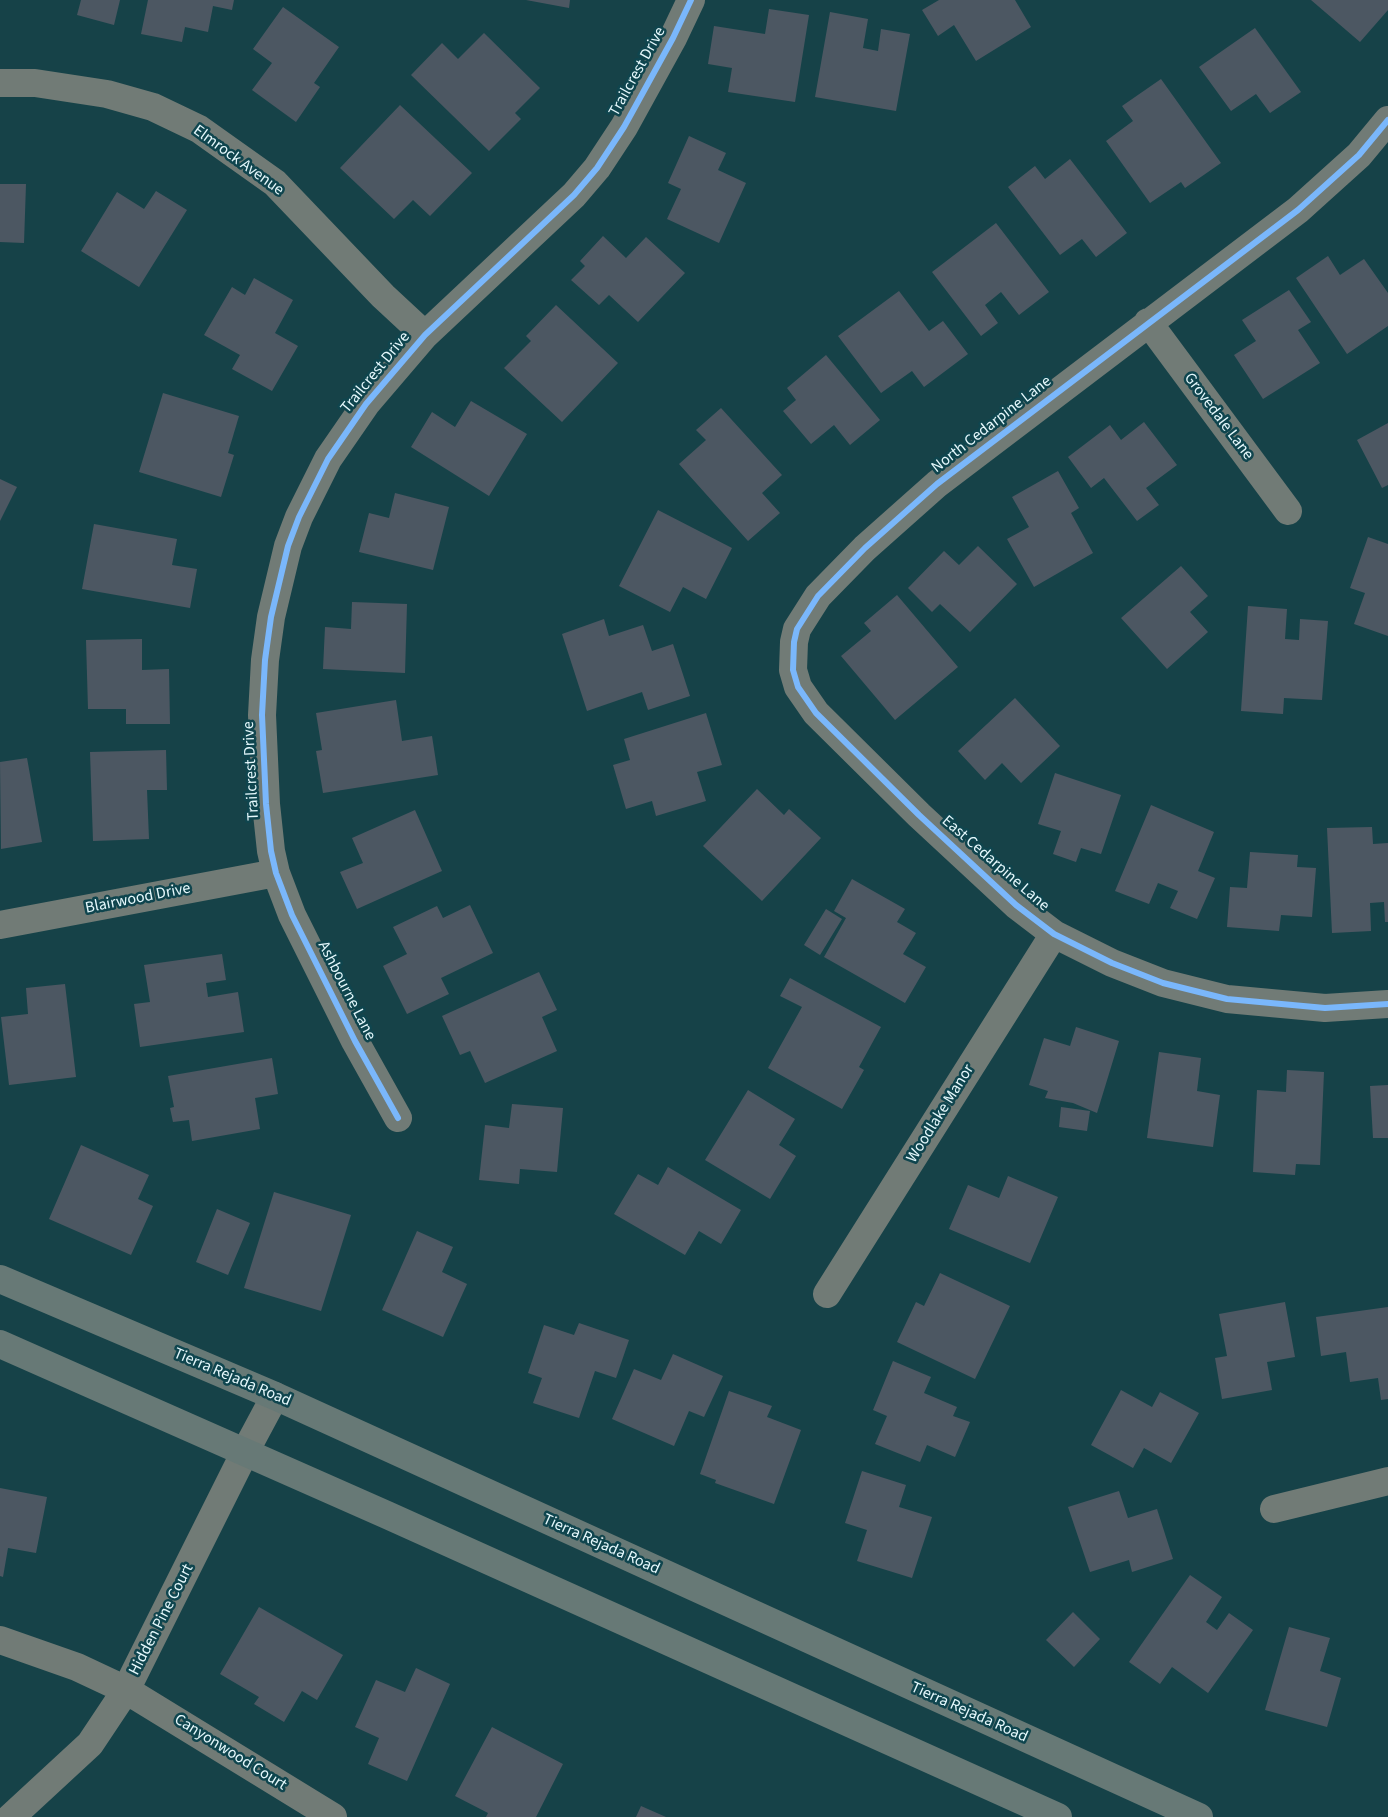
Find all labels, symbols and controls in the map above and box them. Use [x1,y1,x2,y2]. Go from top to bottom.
street label: Trailcrest Drive [606,24,670,120]
street label: Elmrock Avenue [189,122,287,200]
street label: Trailcrest Drive [337,328,415,418]
street label: Grovedale Lane [1179,370,1257,464]
street label: North Cedarpine Lane [928,372,1056,478]
street label: Trailcrest Drive [240,721,264,821]
street label: East Cedarpine Lane [937,812,1053,916]
street label: Blairwood Drive [84,879,192,919]
street label: Ashbourne Lane [313,938,379,1044]
street label: Woodlake Manor [903,1061,979,1167]
street label: Tierra Rejada Road [170,1345,294,1411]
street label: Tierra Rejada Road [540,1511,662,1579]
street label: Hidden Pine Court [126,1561,198,1679]
street label: Tierra Rejada Road [908,1679,1030,1747]
street label: Canyonwood Court [170,1711,290,1795]

